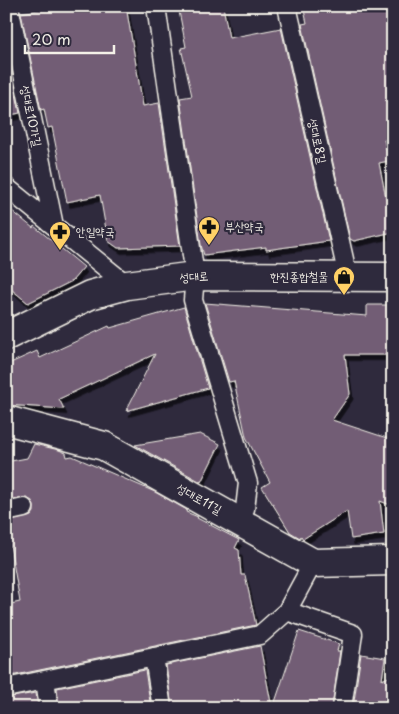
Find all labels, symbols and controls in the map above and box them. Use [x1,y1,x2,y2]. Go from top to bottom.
scale bar [25,22,114,54]
text: 20 m [32,27,71,50]
street label: 성대로10가길 [17,83,47,149]
street label: 성대로8길 [304,116,332,166]
pharmacy icon: 부산약국 [197,215,221,246]
place label: 부산약국 [225,217,264,235]
pharmacy icon: 안일약국 [48,220,72,251]
place label: 안일약국 [76,222,115,240]
shop icon: 한진종합철물 [332,265,356,296]
street label: 성대로 [179,266,209,286]
place label: 한진종합철물 [270,267,328,285]
street label: 성대로11길 [174,478,226,518]

